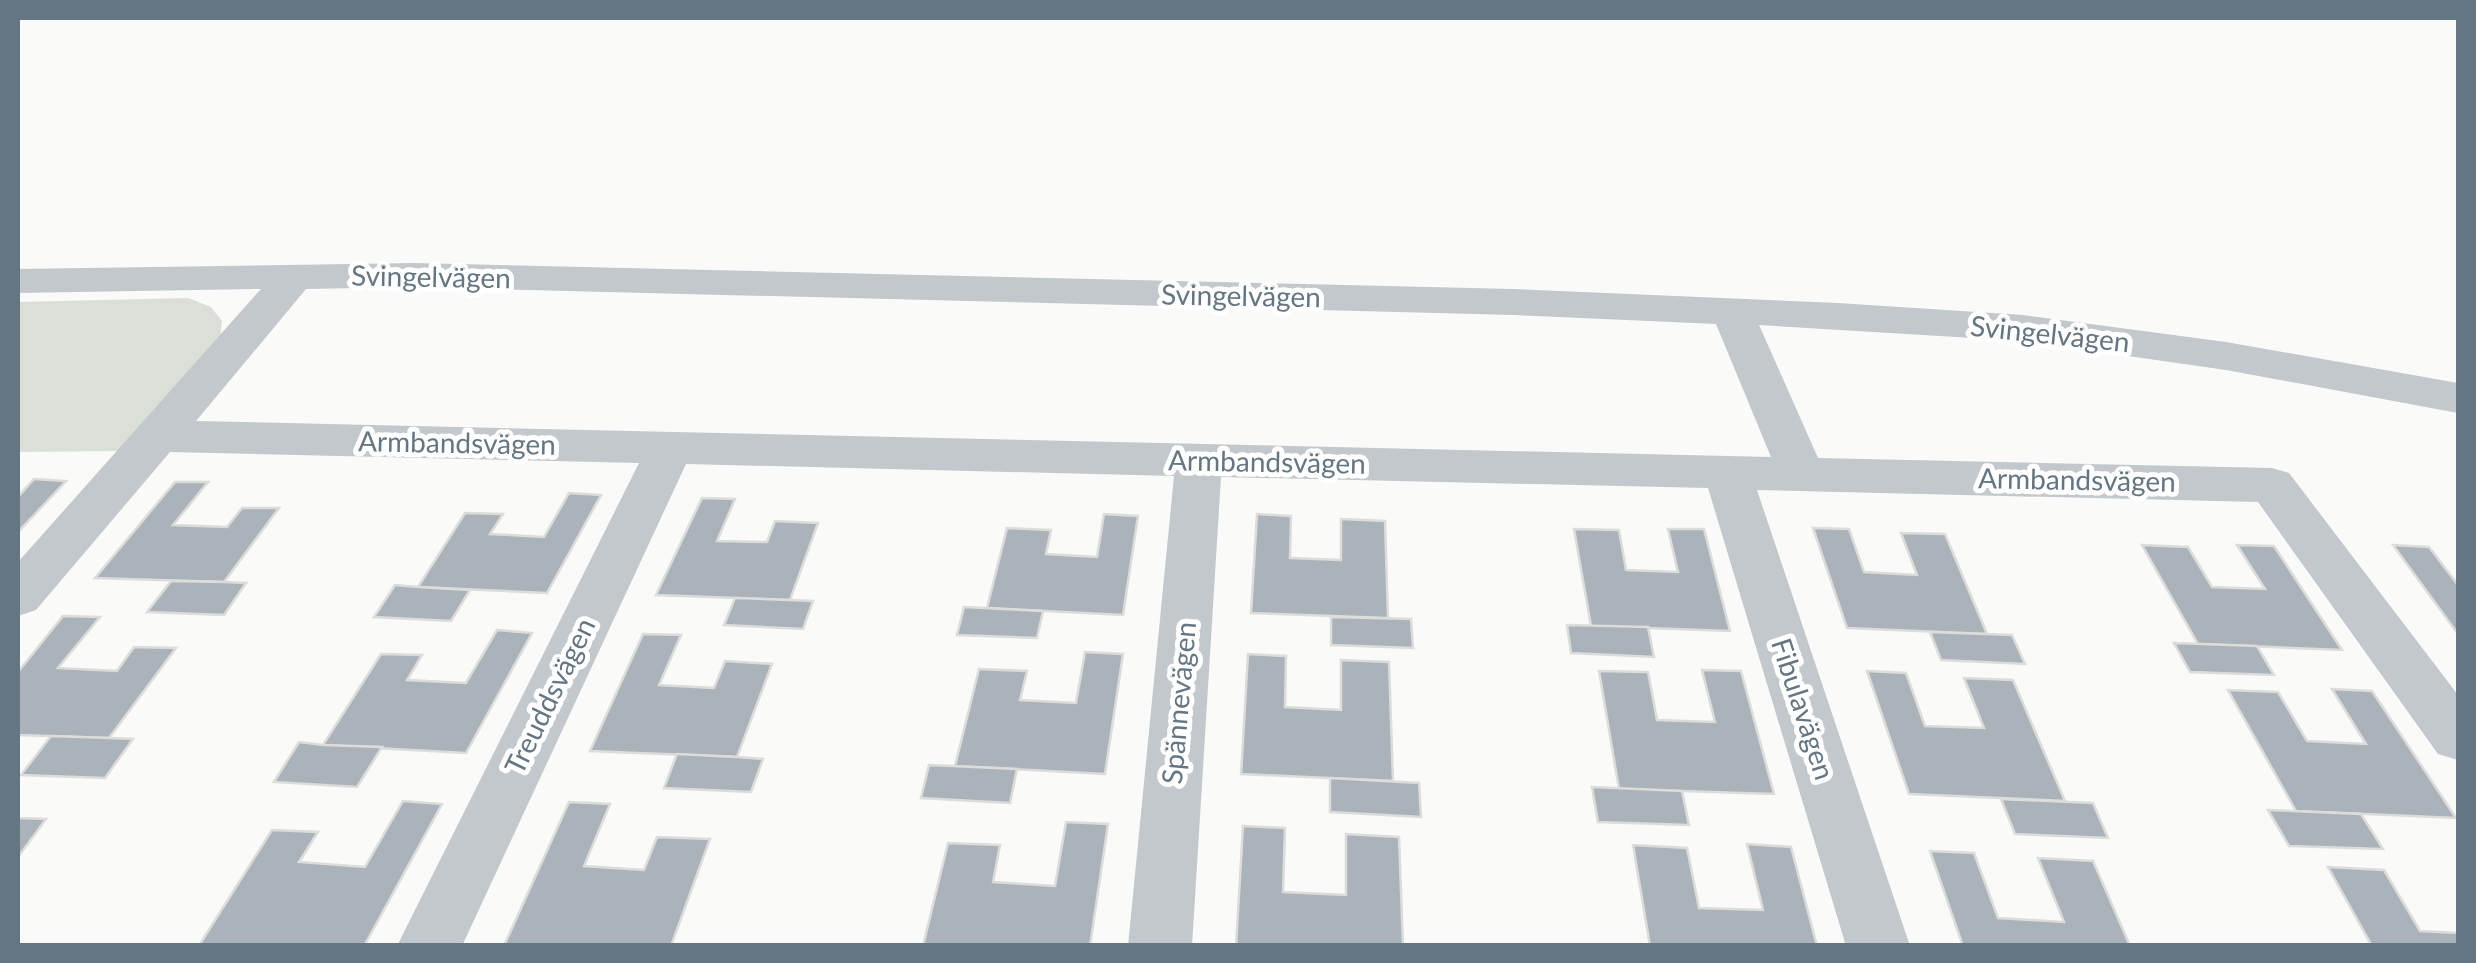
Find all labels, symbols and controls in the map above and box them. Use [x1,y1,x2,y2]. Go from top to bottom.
street label: Svingelvägen [351,258,511,294]
street label: Svingelvägen [1161,277,1321,313]
street label: Svingelvägen [1969,308,2131,358]
street label: Armbandsvägen [358,423,556,461]
street label: Armbandsvägen [1168,442,1366,480]
street label: Armbandsvägen [1978,460,2176,498]
street label: Treuddsvägen [497,612,602,779]
street label: Spännevägen [1154,620,1202,786]
street label: Fibulavägen [1765,634,1843,784]

